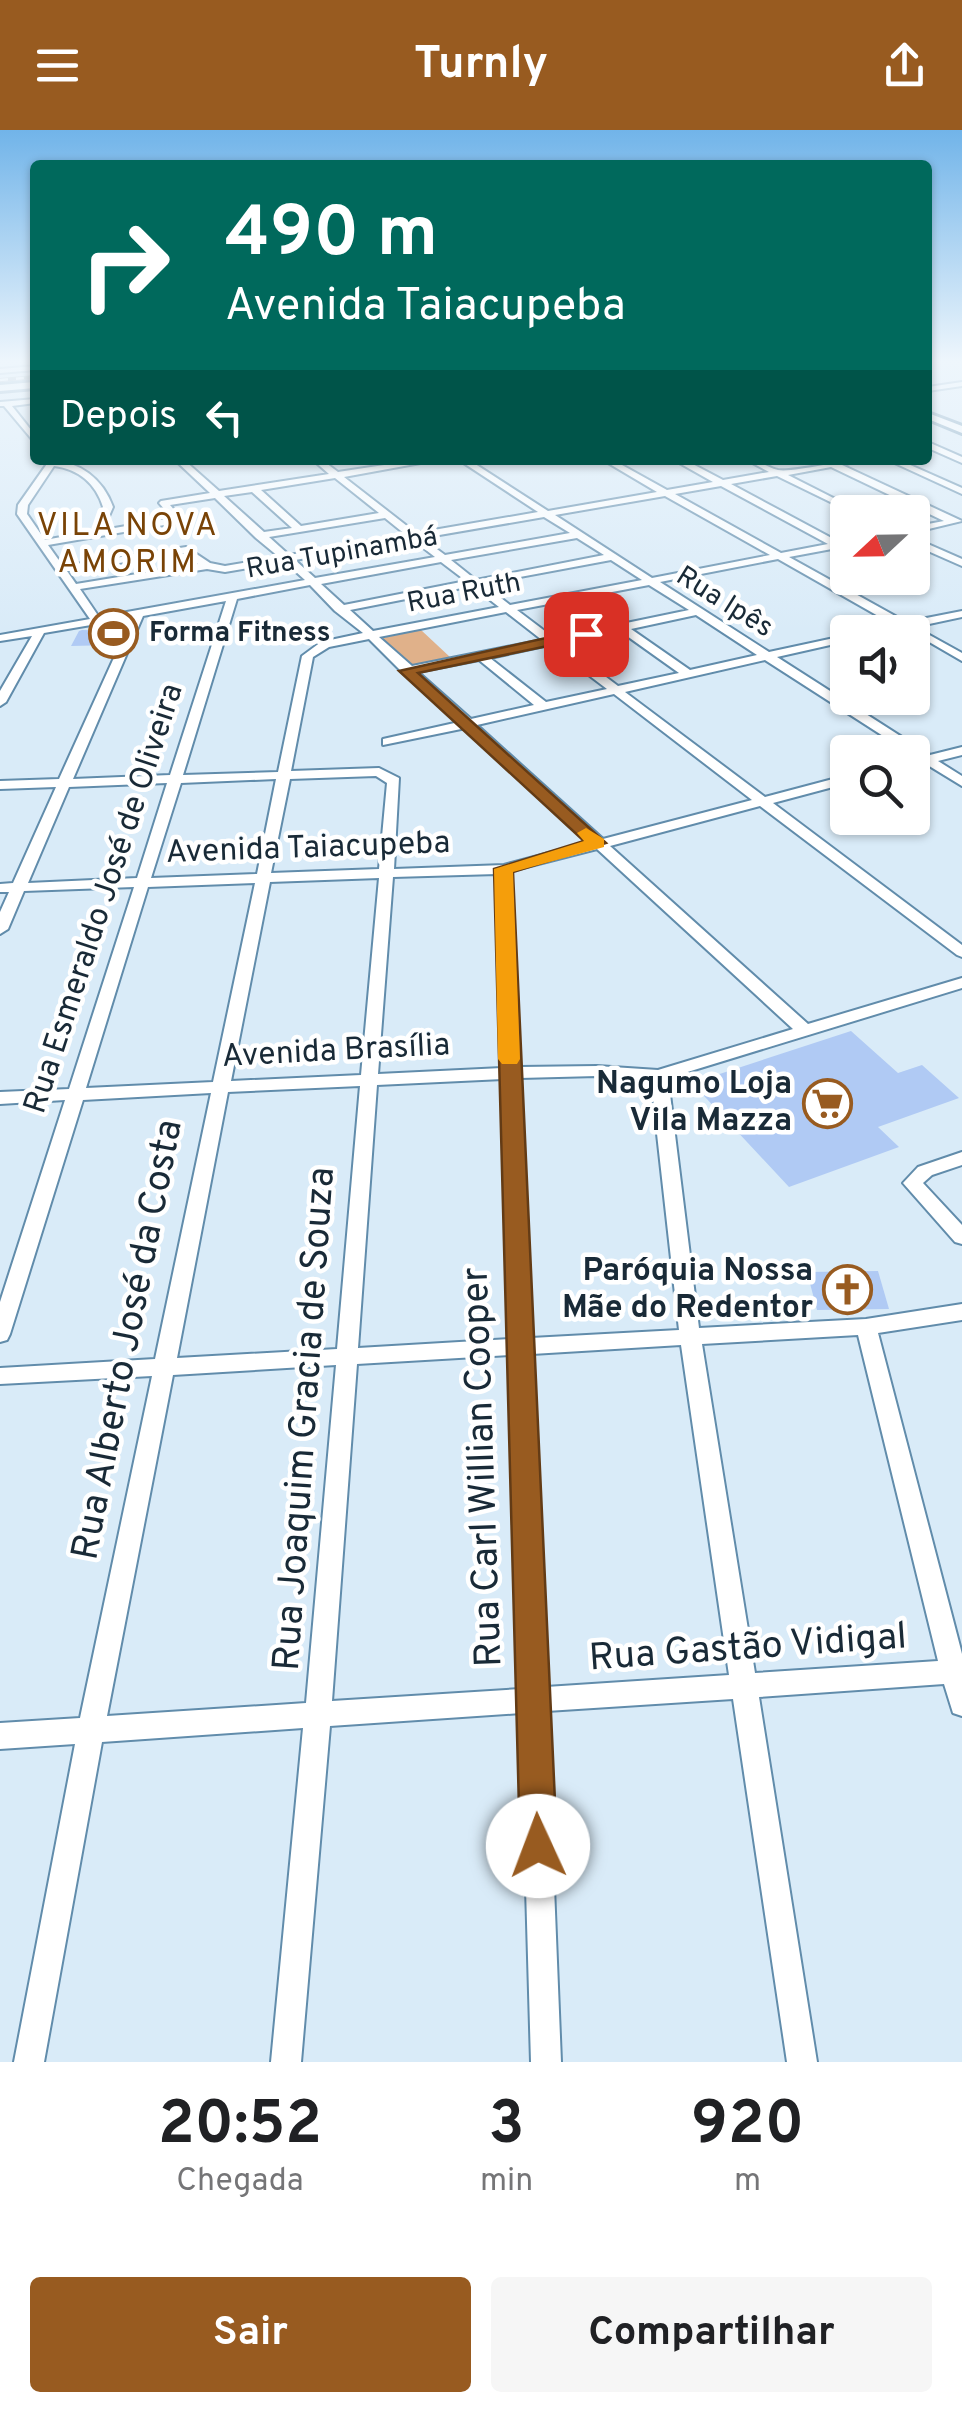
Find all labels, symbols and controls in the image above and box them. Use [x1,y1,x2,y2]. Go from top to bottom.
text: Turnly [414,37,548,94]
icon: menu [30,38,85,93]
icon: share [877,38,932,93]
text: 490 m [225,192,438,281]
icon: right [60,200,190,330]
text: Avenida Taiacupeba [225,279,626,336]
icon: left [197,390,252,445]
text: Depois [60,393,177,442]
north arrow [830,495,930,595]
map controls [830,495,930,835]
district label: VILA NOVA AMORIM [37,507,219,584]
street label: Rua Tupinambá [244,519,440,589]
street label: Rua Ipês [669,559,779,647]
street label: Rua Ruth [404,565,524,623]
pin [544,592,629,677]
icon: arrive [559,607,614,662]
sports icon: Forma Fitness [88,608,140,660]
button: sound [830,615,930,715]
place label: Forma Fitness [149,616,331,652]
street label: Rua Esmeraldo José de Oliveira [16,679,194,1119]
button: search [830,735,930,835]
street label: Avenida Taiacupeba [165,824,451,874]
street label: Avenida Brasília [221,1026,451,1078]
place label: Nagumo Loja Vila Mazza [596,1065,792,1142]
supermarket icon: Nagumo Loja Vila Mazza [801,1077,853,1129]
street label: Rua Alberto José da Costa [62,1116,196,1564]
street label: Rua Joaquim Gracia de Souza [264,1166,348,1672]
place label: Paróquia Nossa Mãe do Redentor [562,1252,813,1329]
church icon: Paróquia Nossa Mãe do Redentor [822,1264,874,1316]
street label: Rua Carl Willian Cooper [453,1266,515,1668]
street label: Rua Gastão Vidigal [587,1613,909,1685]
position arrow [486,1794,590,1898]
text: 20:52 [158,2089,322,2165]
text: 3 [489,2089,525,2165]
text: 920 [691,2089,804,2165]
text: Chegada [176,2162,304,2202]
text: min [480,2162,533,2202]
text: m [734,2162,761,2202]
button: Sair [30,2277,471,2392]
button: Compartilhar [491,2277,932,2392]

